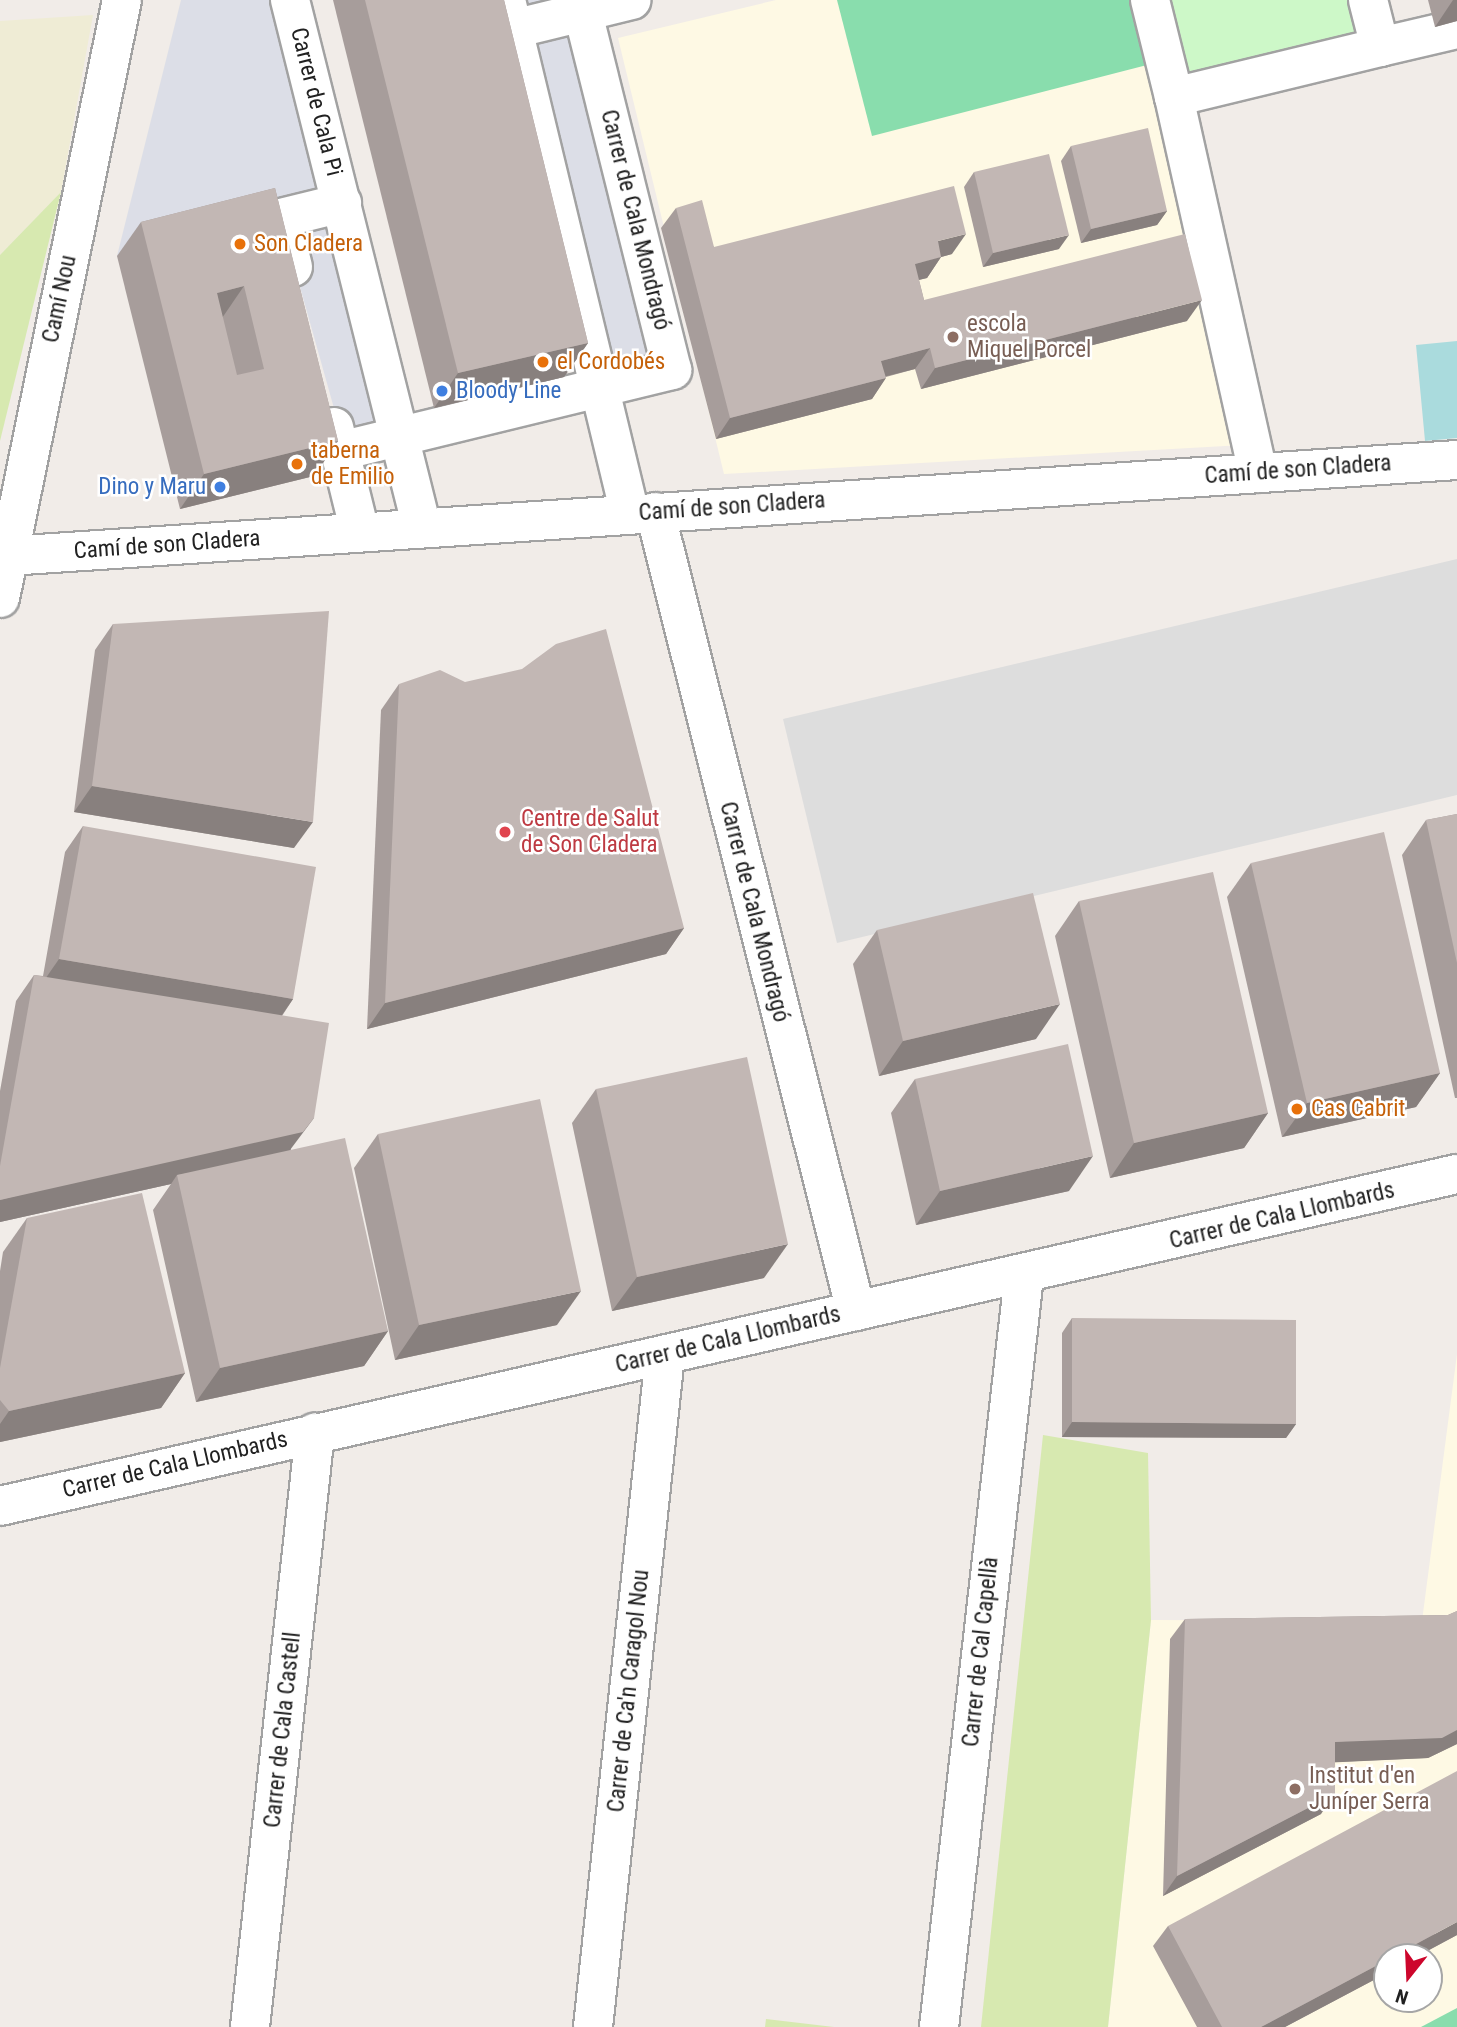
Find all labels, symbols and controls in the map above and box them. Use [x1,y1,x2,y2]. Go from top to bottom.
street label: Carrer de Cala Pi [284,25,348,179]
street label: Carrer de Cala Mondragó [594,107,676,333]
place label: Son Cladera [254,230,363,258]
marker: Son Cladera [232,236,248,252]
street label: Camí Nou [37,253,83,345]
place label: escola Miquel Porcel [967,310,1091,364]
marker: escola Miquel Porcel [945,329,961,345]
place label: el Cordobés [557,348,665,376]
marker: el Cordobés [535,354,551,370]
place label: Bloody Line [456,377,561,405]
marker: Bloody Line [434,383,450,399]
place label: taberna de Emilio [311,437,395,491]
street label: Camí de son Cladera [1204,450,1392,490]
marker: taberna de Emilio [289,456,305,472]
place label: Dino y Maru [98,473,206,501]
marker: Dino y Maru [212,479,228,495]
street label: Camí de son Cladera [638,487,826,527]
street label: Camí de son Cladera [73,525,261,565]
street label: Carrer de Cala Mondragó [713,799,795,1025]
place label: Centre de Salut de Son Cladera [521,805,659,859]
marker: Centre de Salut de Son Cladera [495,822,515,842]
place label: Cas Cabrit [1311,1095,1405,1123]
marker: Cas Cabrit [1289,1101,1305,1117]
street label: Carrer de Cala Llombards [1167,1177,1397,1255]
street label: Carrer de Cala Llombards [613,1301,843,1379]
street label: Carrer de Cala Llombards [60,1426,290,1504]
street label: Carrer de Cal Capellà [957,1556,1005,1748]
street label: Carrer de Ca'n Caragol Nou [603,1568,655,1814]
street label: Carrer de Cala Castell [259,1631,307,1829]
place label: Institut d'en Juníper Serra [1309,1762,1429,1816]
marker: Institut d'en Juníper Serra [1287,1781,1303,1797]
north arrow [1373,1943,1443,2013]
text: N [1393,1984,1411,2009]

